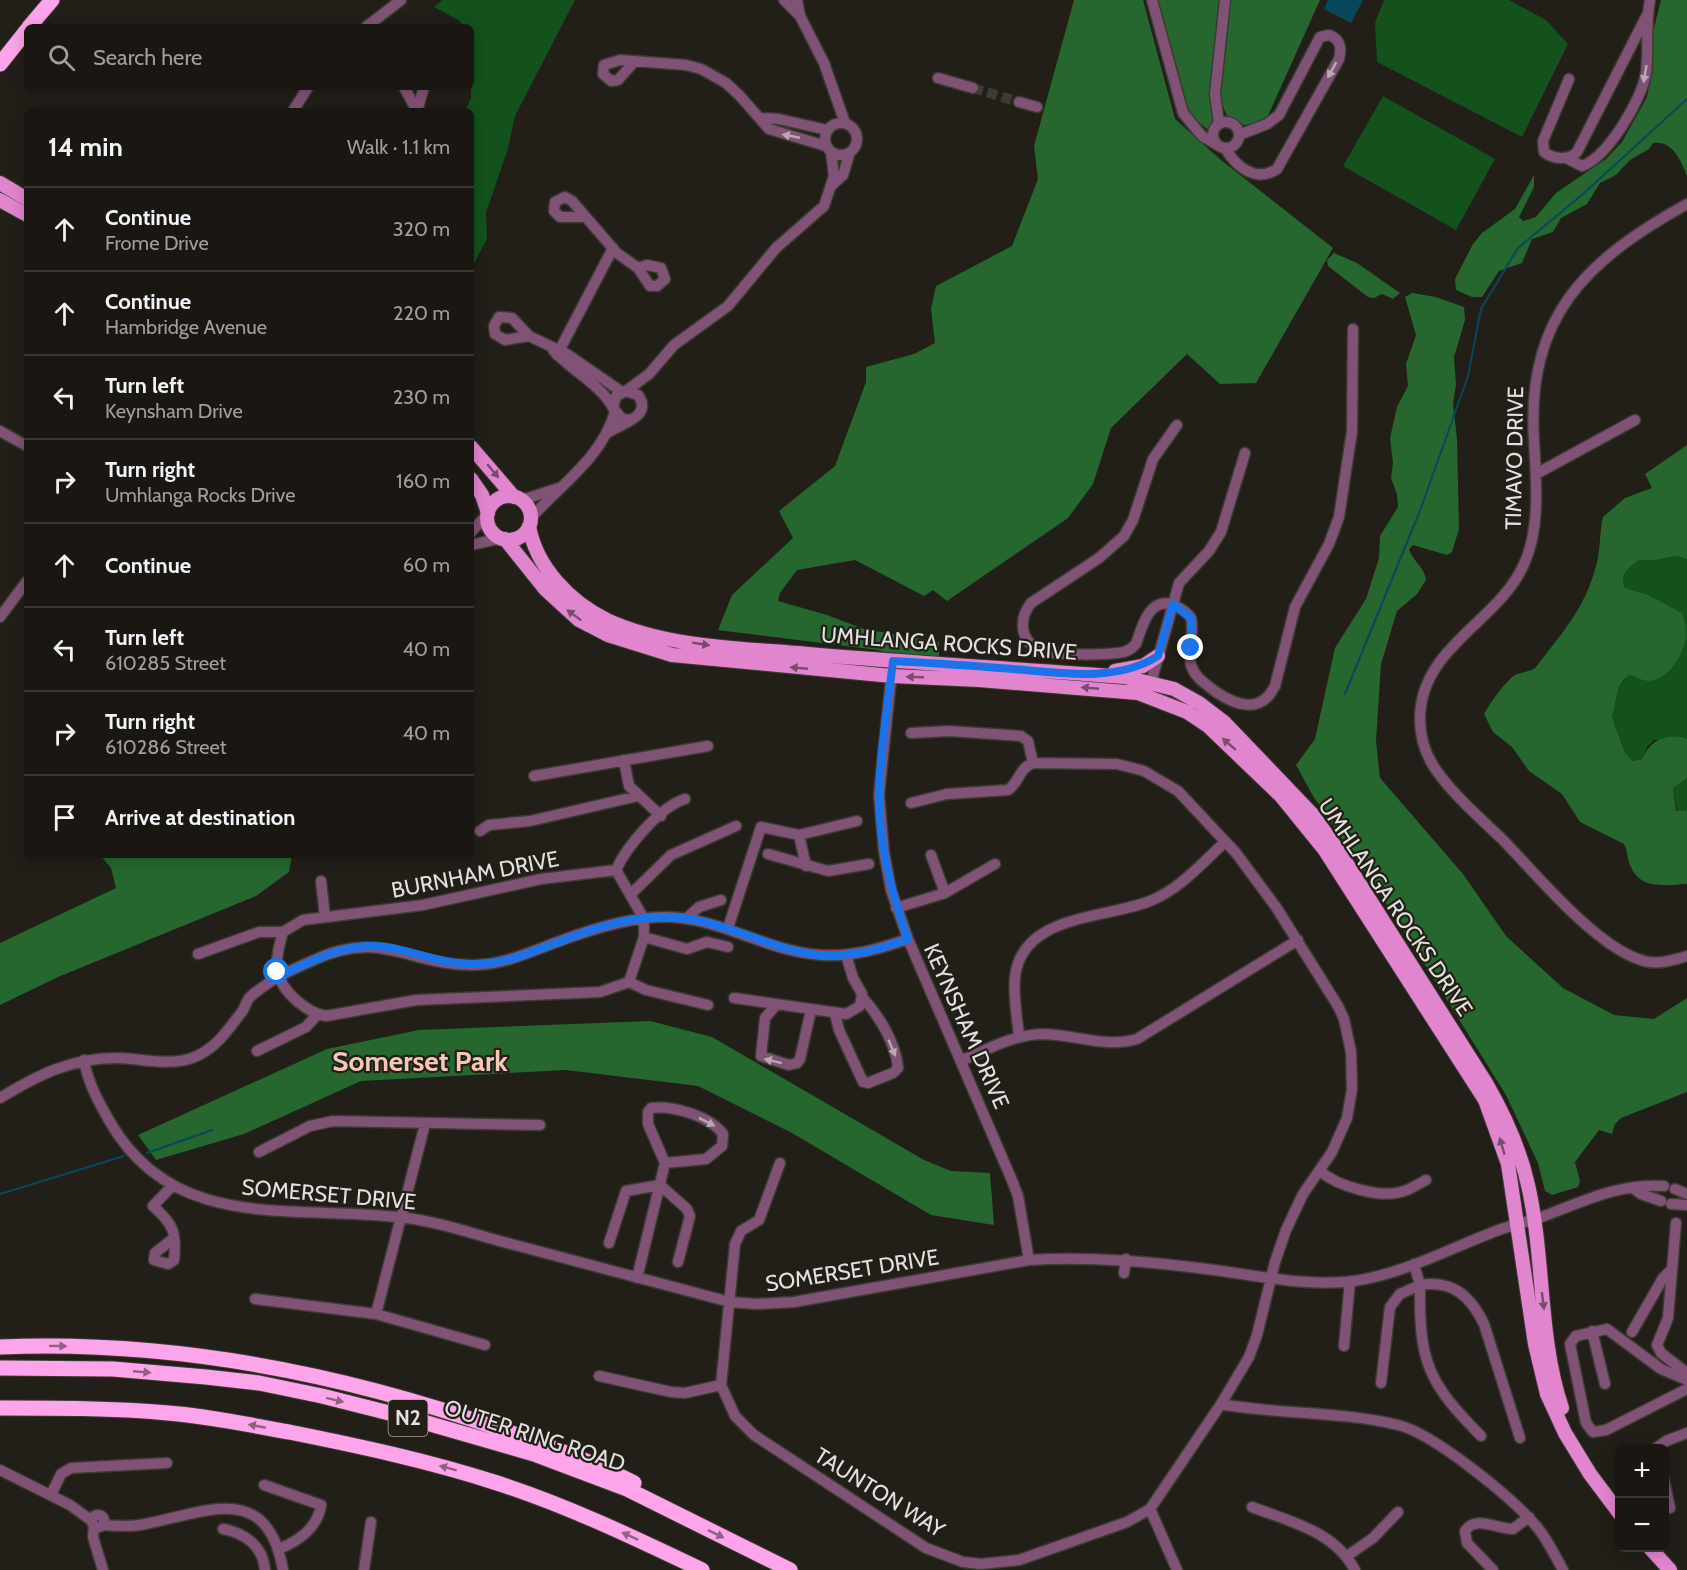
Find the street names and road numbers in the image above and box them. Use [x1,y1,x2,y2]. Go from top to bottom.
street label: TIMAVO DRIVE [1500,386,1529,530]
street label: UMHLANGA ROCKS DRIVE [820,621,1078,666]
street label: UMHLANGA ROCKS DRIVE [1313,793,1479,1021]
street label: BURNHAM DRIVE [389,845,561,904]
street label: KEYNSHAM DRIVE [918,939,1015,1113]
street label: SOMERSET DRIVE [241,1173,417,1216]
street label: SOMERSET DRIVE [764,1243,941,1298]
street label: OUTER RING ROAD [441,1393,629,1477]
road number: N2 [388,1400,428,1436]
street label: TAUNTON WAY [810,1442,950,1543]

